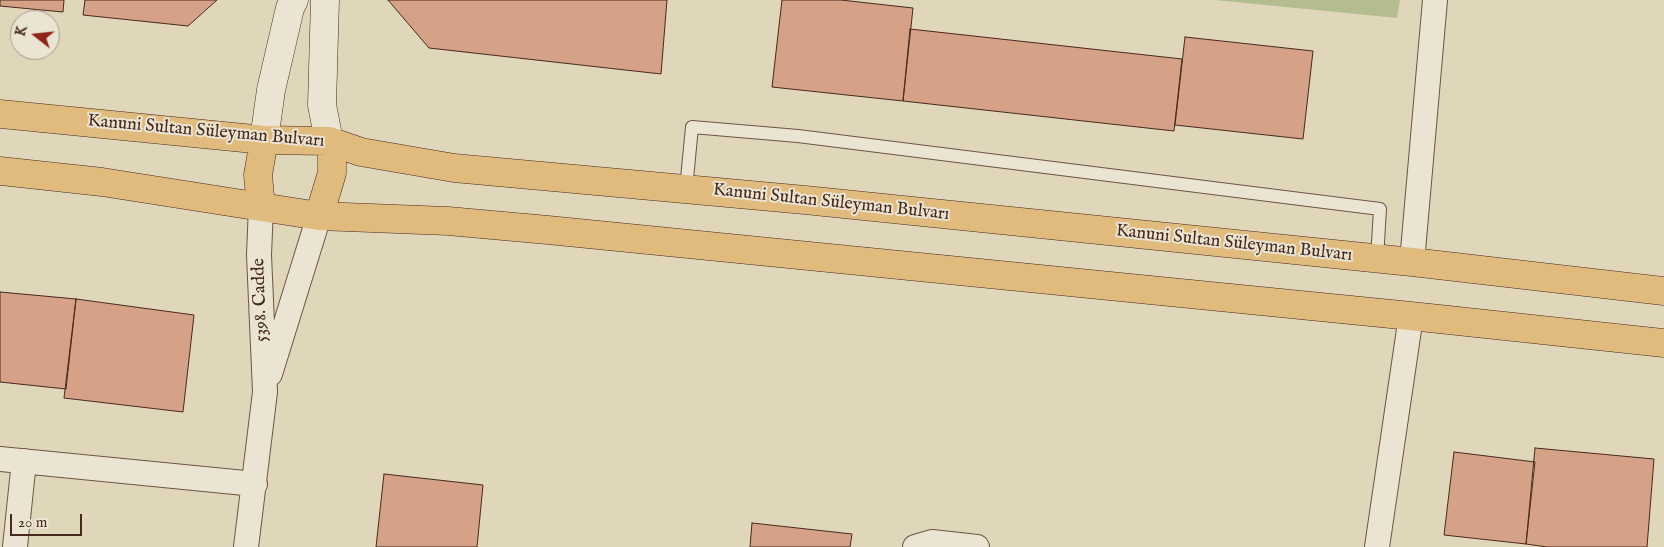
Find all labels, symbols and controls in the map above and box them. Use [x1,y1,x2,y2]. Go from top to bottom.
north arrow [10,10,60,60]
text: K [11,24,32,38]
street label: Kanuni Sultan Süleyman Bulvarı [87,111,325,153]
street label: Kanuni Sultan Süleyman Bulvarı [712,180,950,226]
street label: Kanuni Sultan Süleyman Bulvarı [1115,221,1353,267]
street label: 5398. Cadde [249,258,273,342]
scale bar [12,504,85,536]
text: 20 m [18,513,47,532]

